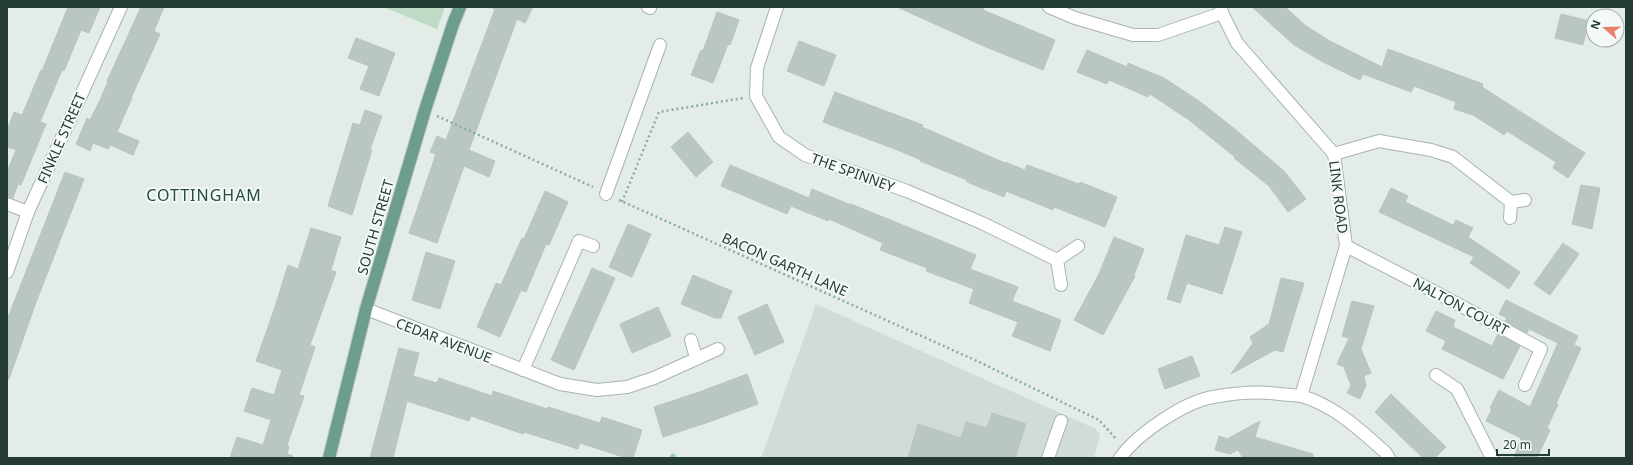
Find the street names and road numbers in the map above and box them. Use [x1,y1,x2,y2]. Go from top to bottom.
street label: FINKLE STREET [32,89,90,186]
street label: THE SPINNEY [809,148,897,196]
street label: LINK ROAD [1325,159,1353,235]
street label: SOUTH STREET [352,177,398,277]
street label: BACON GARTH LANE [719,228,851,300]
street label: NALTON COURT [1410,273,1512,339]
street label: CEDAR AVENUE [393,313,495,367]

